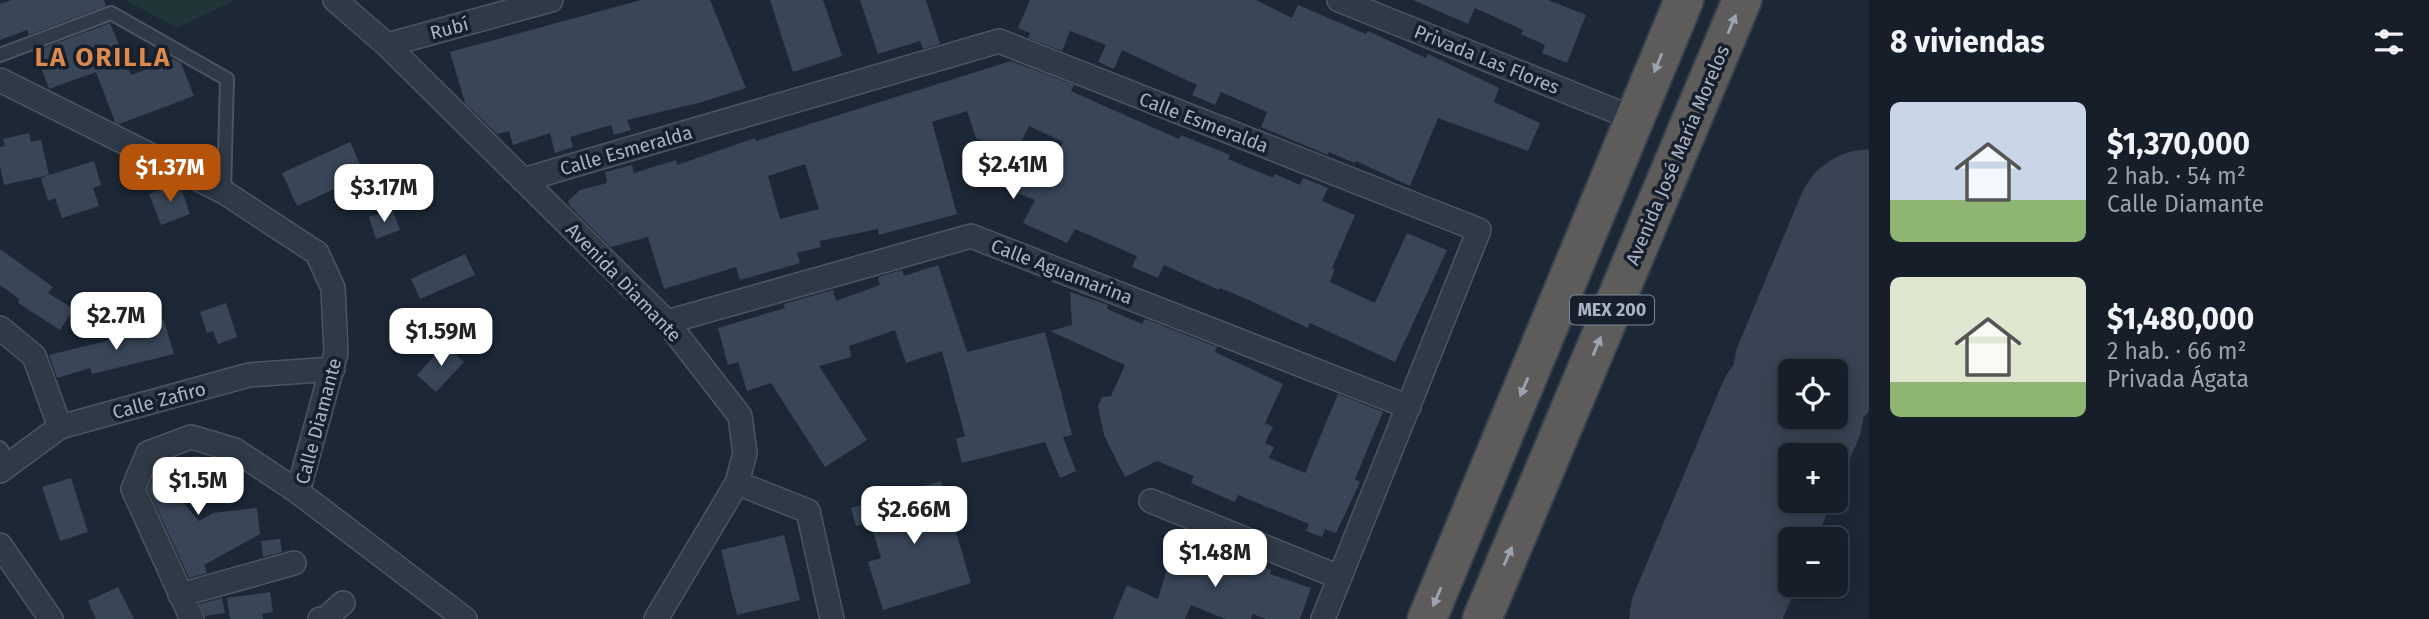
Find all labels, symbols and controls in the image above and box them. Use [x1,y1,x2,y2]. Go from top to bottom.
street label: Rubí [427,12,471,45]
one-way arrow [1727,13,1738,34]
street label: Privada Las Flores [1411,20,1563,99]
icon: filters [2370,23,2408,61]
text: 8 viviendas [1890,24,2045,60]
district label: LA ORILLA [35,42,171,73]
street label: Avenida José María Morelos [1621,42,1734,269]
one-way arrow [1653,53,1664,74]
street label: Calle Esmeralda [1136,87,1272,158]
street label: Calle Esmeralda [557,121,695,180]
text: $1,370,000 [2107,126,2250,162]
icon: home [1946,130,2030,214]
pin: $2.41M [956,142,1070,201]
pin: $1.37M [113,144,227,204]
text: $2.41M [978,150,1048,178]
text: $1.37M [135,153,205,181]
text: 2 hab. · 54 m² [2107,162,2246,190]
pin: $3.17M [327,164,441,224]
text: $3.17M [350,173,418,201]
text: Calle Diamante [2107,190,2264,218]
street label: Avenida Diamante [561,218,686,347]
street label: Calle Aguamarina [988,234,1136,309]
pin: $2.7M [67,292,165,352]
road number: MEX 200 [1570,296,1654,324]
text: $2.7M [87,301,145,329]
text: $1,480,000 [2107,301,2254,337]
icon: home [1946,305,2030,389]
pin: $1.59M [384,308,498,368]
text: $1.59M [405,317,477,345]
one-way arrow [1591,336,1602,357]
text: 2 hab. · 66 m² [2107,337,2247,365]
street label: Calle Diamante [291,356,346,487]
map controls [1778,359,1848,597]
button: locate [1778,359,1848,429]
text: Privada Ágata [2107,365,2249,393]
one-way arrow [1518,376,1529,397]
street label: Calle Zafiro [110,377,208,424]
button: + [1778,443,1848,513]
pin: $1.5M [149,458,247,517]
text: $1.5M [169,466,227,494]
pin: $2.66M [857,486,971,546]
text: $2.66M [877,495,951,523]
button: − [1778,527,1848,597]
pin: $1.48M [1158,530,1272,589]
text: $1.48M [1179,538,1251,566]
one-way arrow [1503,545,1514,566]
one-way arrow [1431,586,1442,607]

